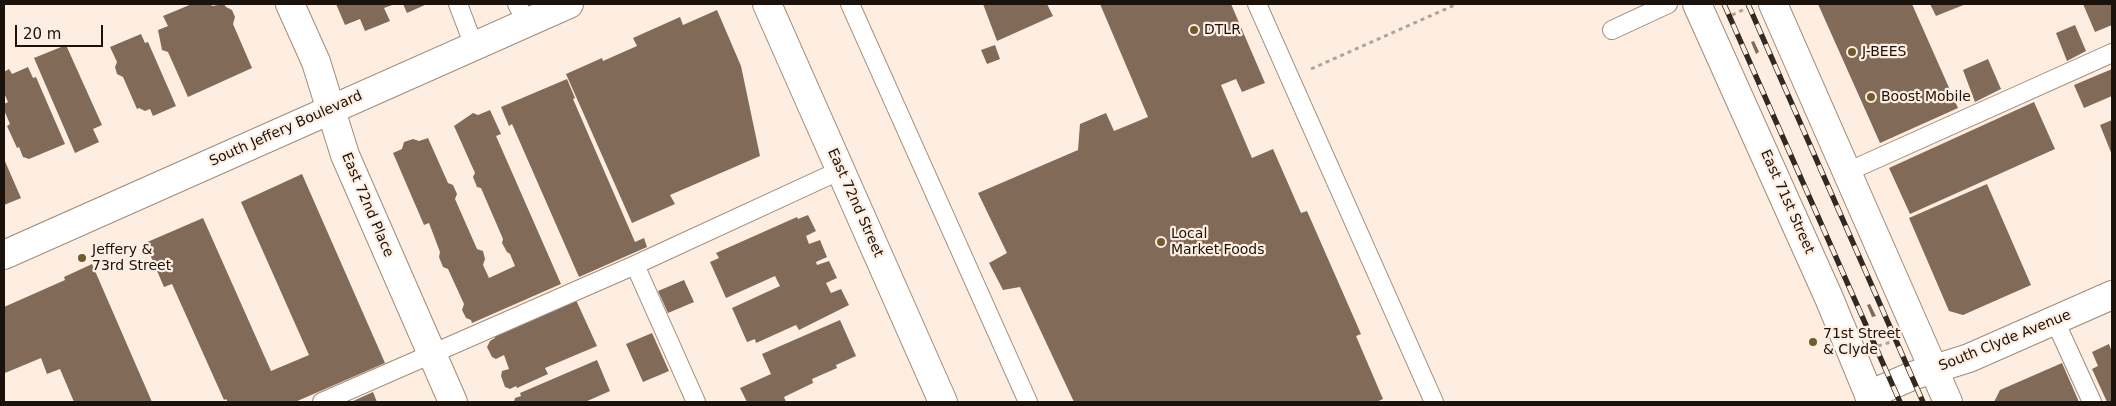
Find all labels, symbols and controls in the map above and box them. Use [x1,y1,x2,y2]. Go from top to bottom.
scale bar [18,15,105,47]
place label: DTLR [1204,22,1241,38]
marker: DTLR [1188,24,1200,36]
text: 20 m [23,25,61,43]
place label: J-BEES [1862,44,1906,60]
marker: J-BEES [1846,46,1858,58]
street label: South Jeffery Boulevard [207,88,365,170]
place label: Boost Mobile [1881,89,1971,105]
marker: Boost Mobile [1865,91,1877,103]
street label: East 72nd Street [823,146,887,260]
street label: East 71st Street [1756,147,1818,257]
street label: East 72nd Place [337,150,397,260]
place label: Local Market Foods [1171,226,1264,258]
marker: Local Market Foods [1155,236,1167,248]
place label: Jeffery & 73rd Street [92,242,171,274]
marker: Jeffery & 73rd Street [76,252,88,264]
street label: South Clyde Avenue [1936,307,2074,375]
place label: 71st Street & Clyde [1823,326,1901,358]
marker: 71st Street & Clyde [1807,336,1819,348]

